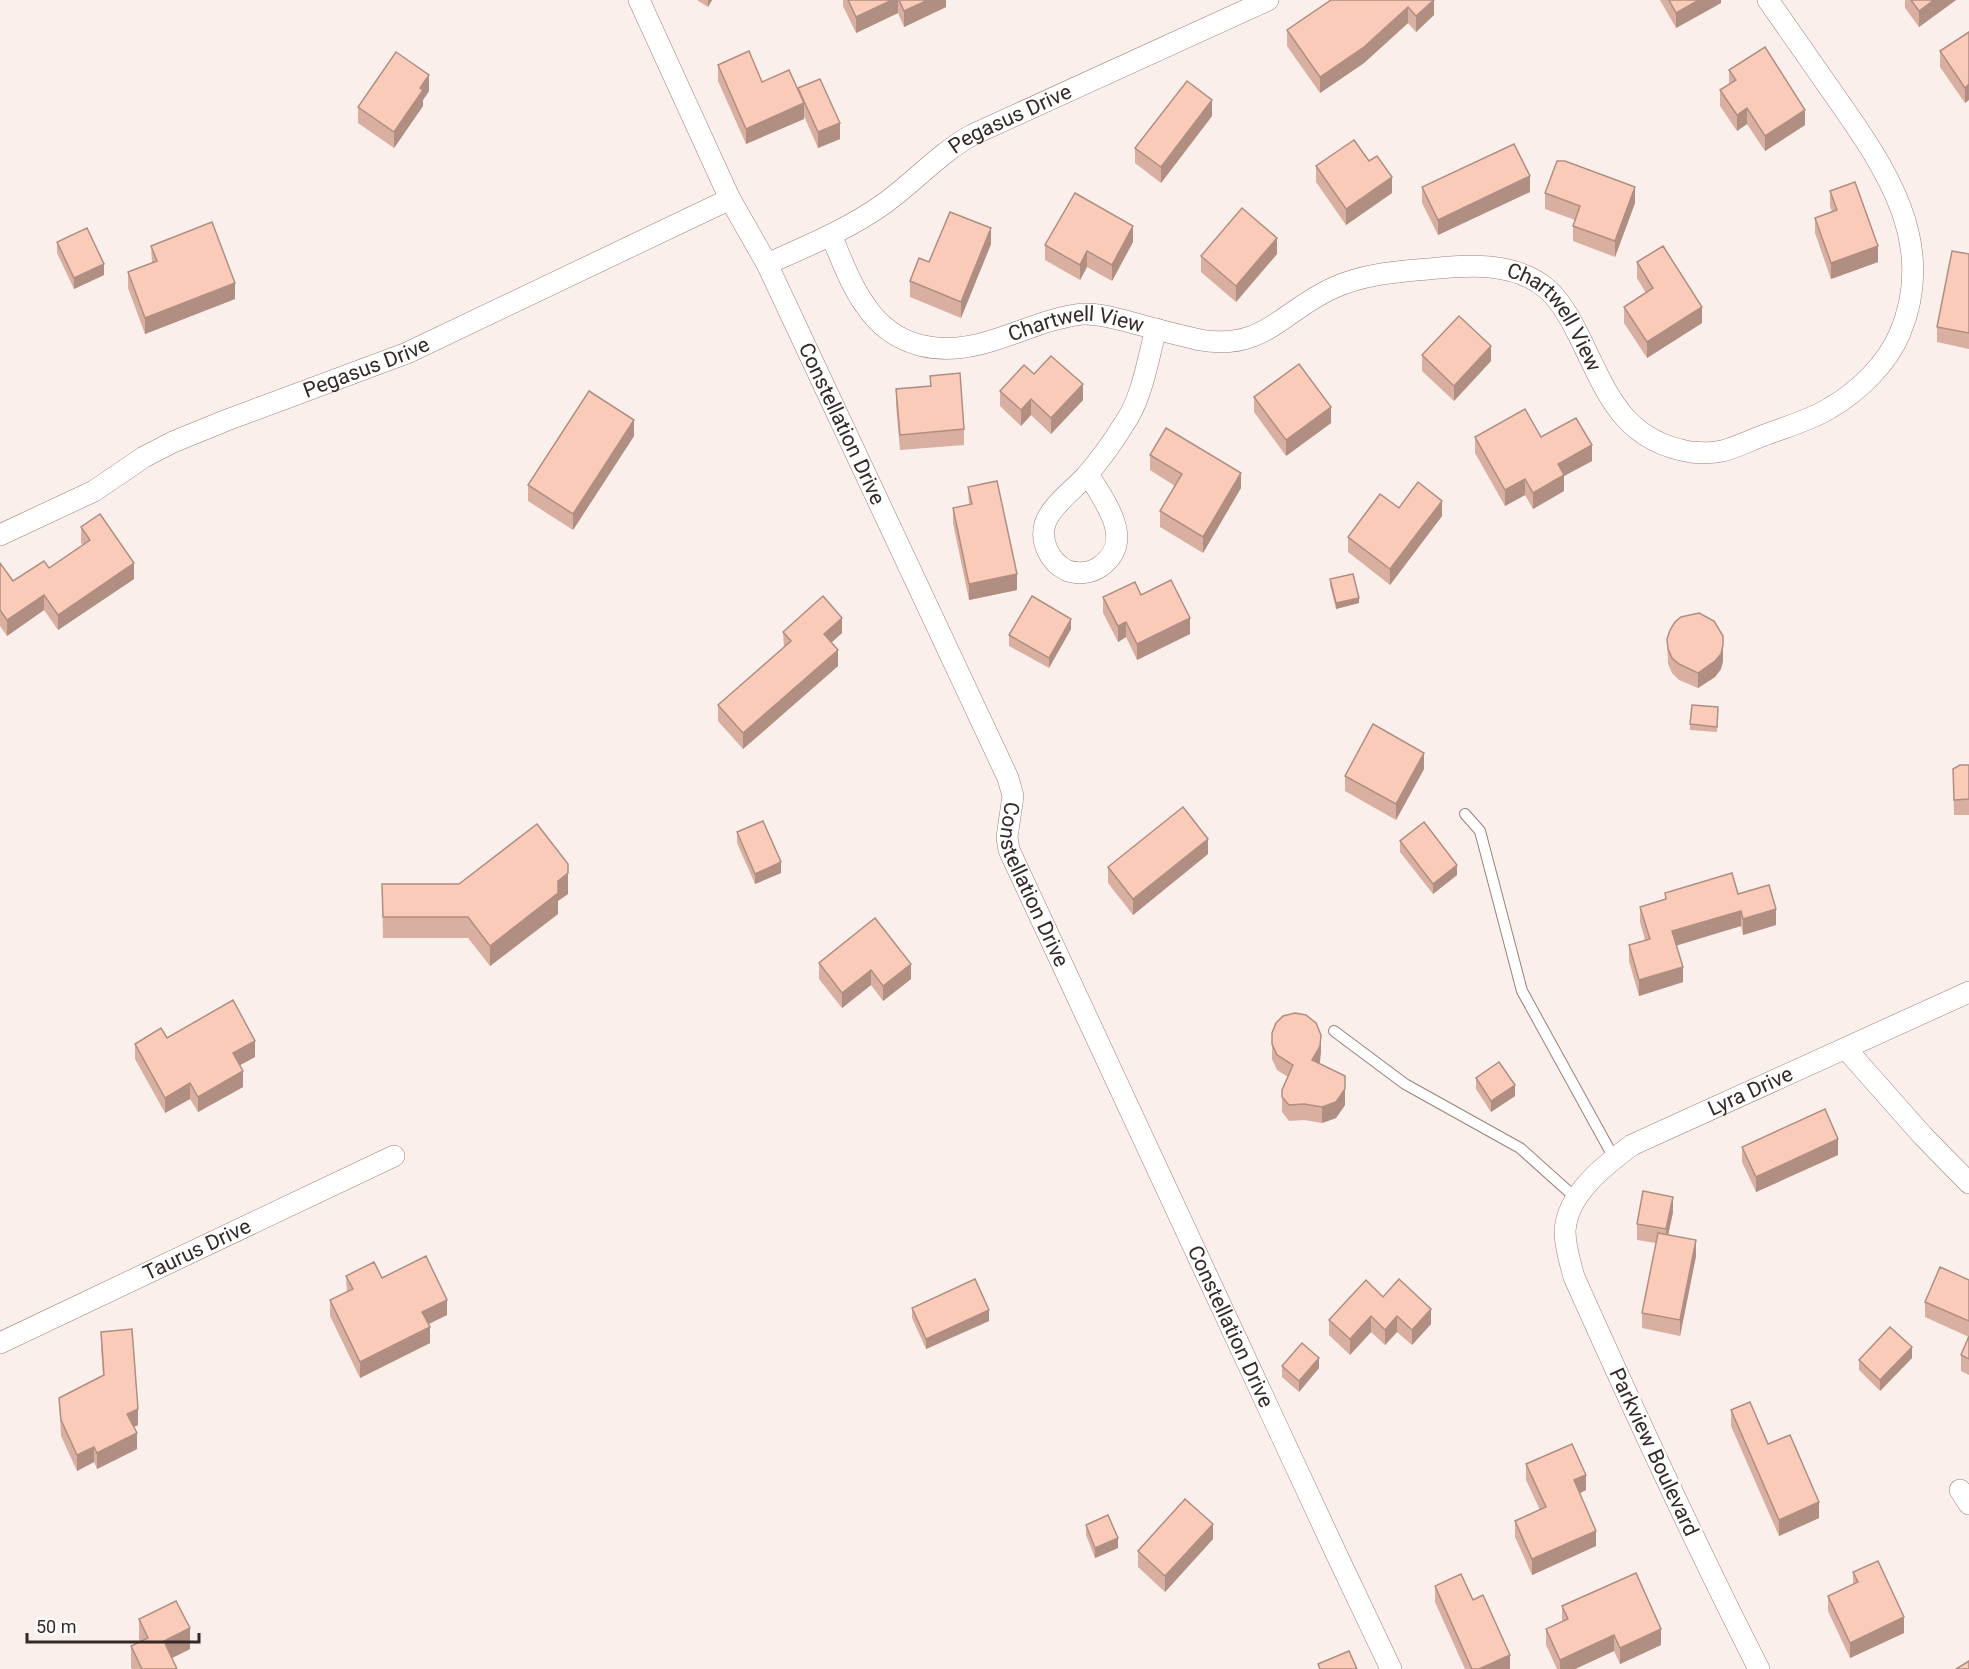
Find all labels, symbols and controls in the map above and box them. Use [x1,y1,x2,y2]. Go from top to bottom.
street label: Pegasus Drive [944,79,1075,159]
street label: Chartwell View [1504,258,1606,375]
street label: Chartwell View [1005,302,1147,346]
street label: Pegasus Drive [300,332,433,403]
street label: Constellation Drive [794,339,890,508]
street label: Constellation Drive [995,800,1074,970]
street label: Lyra Drive [1704,1062,1797,1121]
street label: Taurus Drive [139,1214,255,1285]
street label: Constellation Drive [1183,1242,1279,1411]
street label: Parkview Boulevard [1605,1364,1703,1540]
scale bar [27,1606,200,1644]
text: 50 m [36,1616,76,1637]

